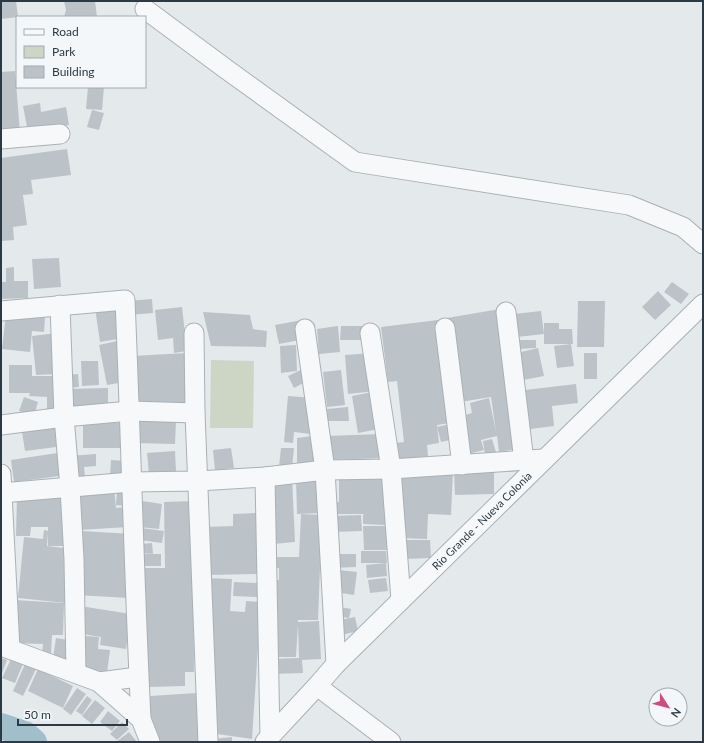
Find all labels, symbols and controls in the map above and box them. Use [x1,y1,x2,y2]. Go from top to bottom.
legend [16,16,146,88]
text: Road [52,24,79,39]
text: Park [52,44,76,59]
text: Building [52,64,95,79]
street label: Rio Grande - Nueva Colonia [429,469,534,572]
north arrow [648,687,688,727]
scale bar [18,701,127,727]
text: N [669,706,684,720]
text: 50 m [24,707,51,722]

